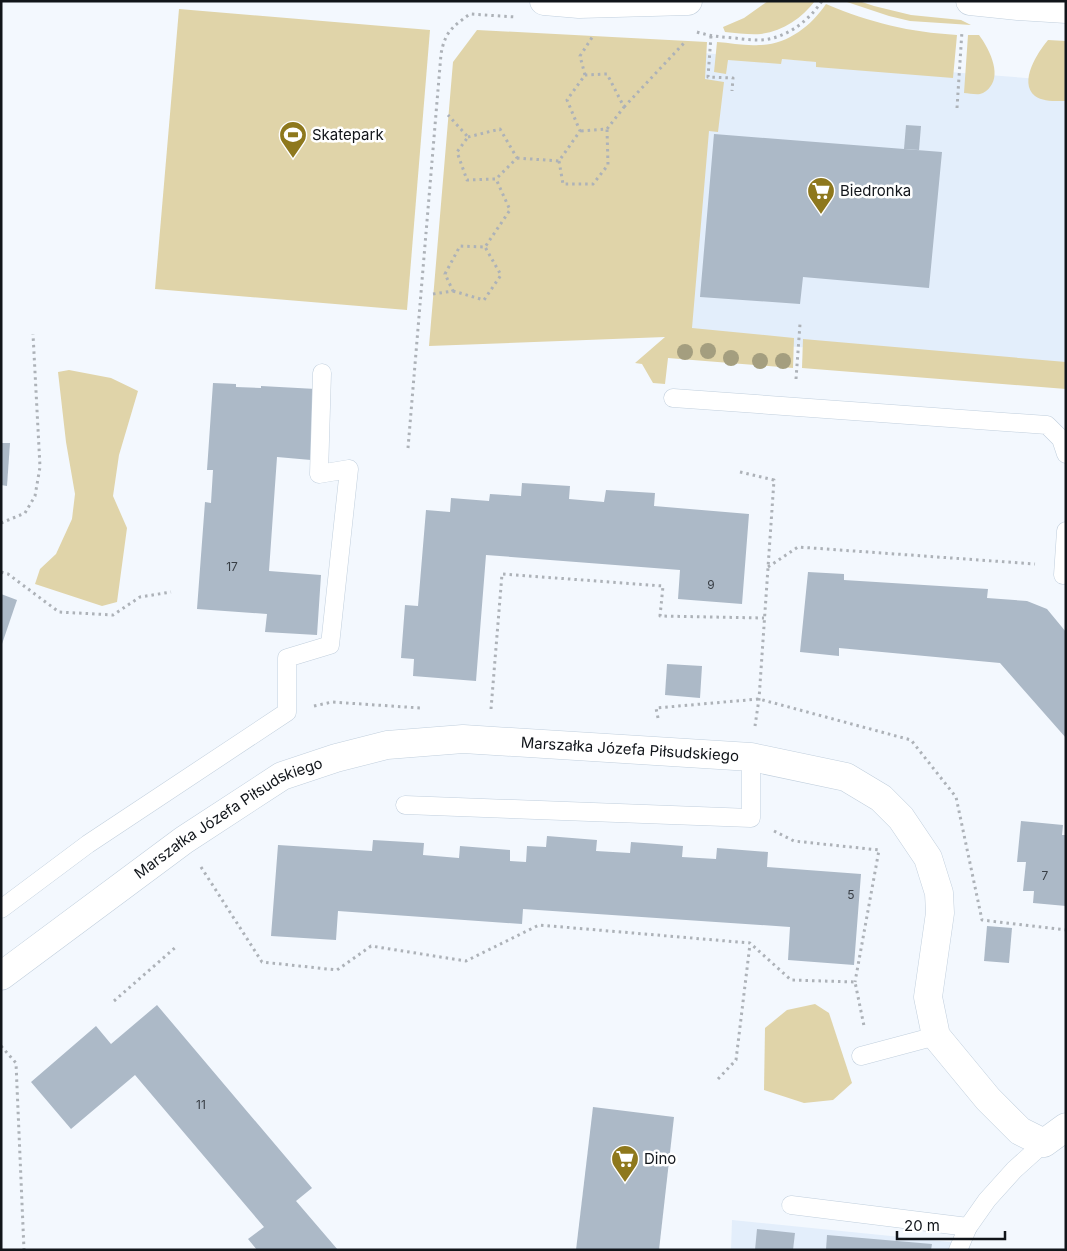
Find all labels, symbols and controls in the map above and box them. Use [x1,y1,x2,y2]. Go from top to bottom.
sports icon: Skatepark [278,120,308,159]
place label: Skatepark [312,125,384,144]
supermarket icon: Biedronka [806,176,836,215]
place label: Biedronka [840,181,911,200]
house number: 17 [226,559,238,574]
house number: 9 [707,577,715,592]
street label: Marszałka Józefa Piłsudskiego [520,733,740,765]
street label: Marszałka Józefa Piłsudskiego [130,753,325,883]
house number: 7 [1042,868,1049,883]
house number: 5 [847,887,855,902]
house number: 11 [196,1097,206,1112]
supermarket icon: Dino [610,1144,640,1183]
place label: Dino [644,1149,676,1168]
scale bar [897,1208,1004,1240]
text: 20 m [904,1216,940,1235]

